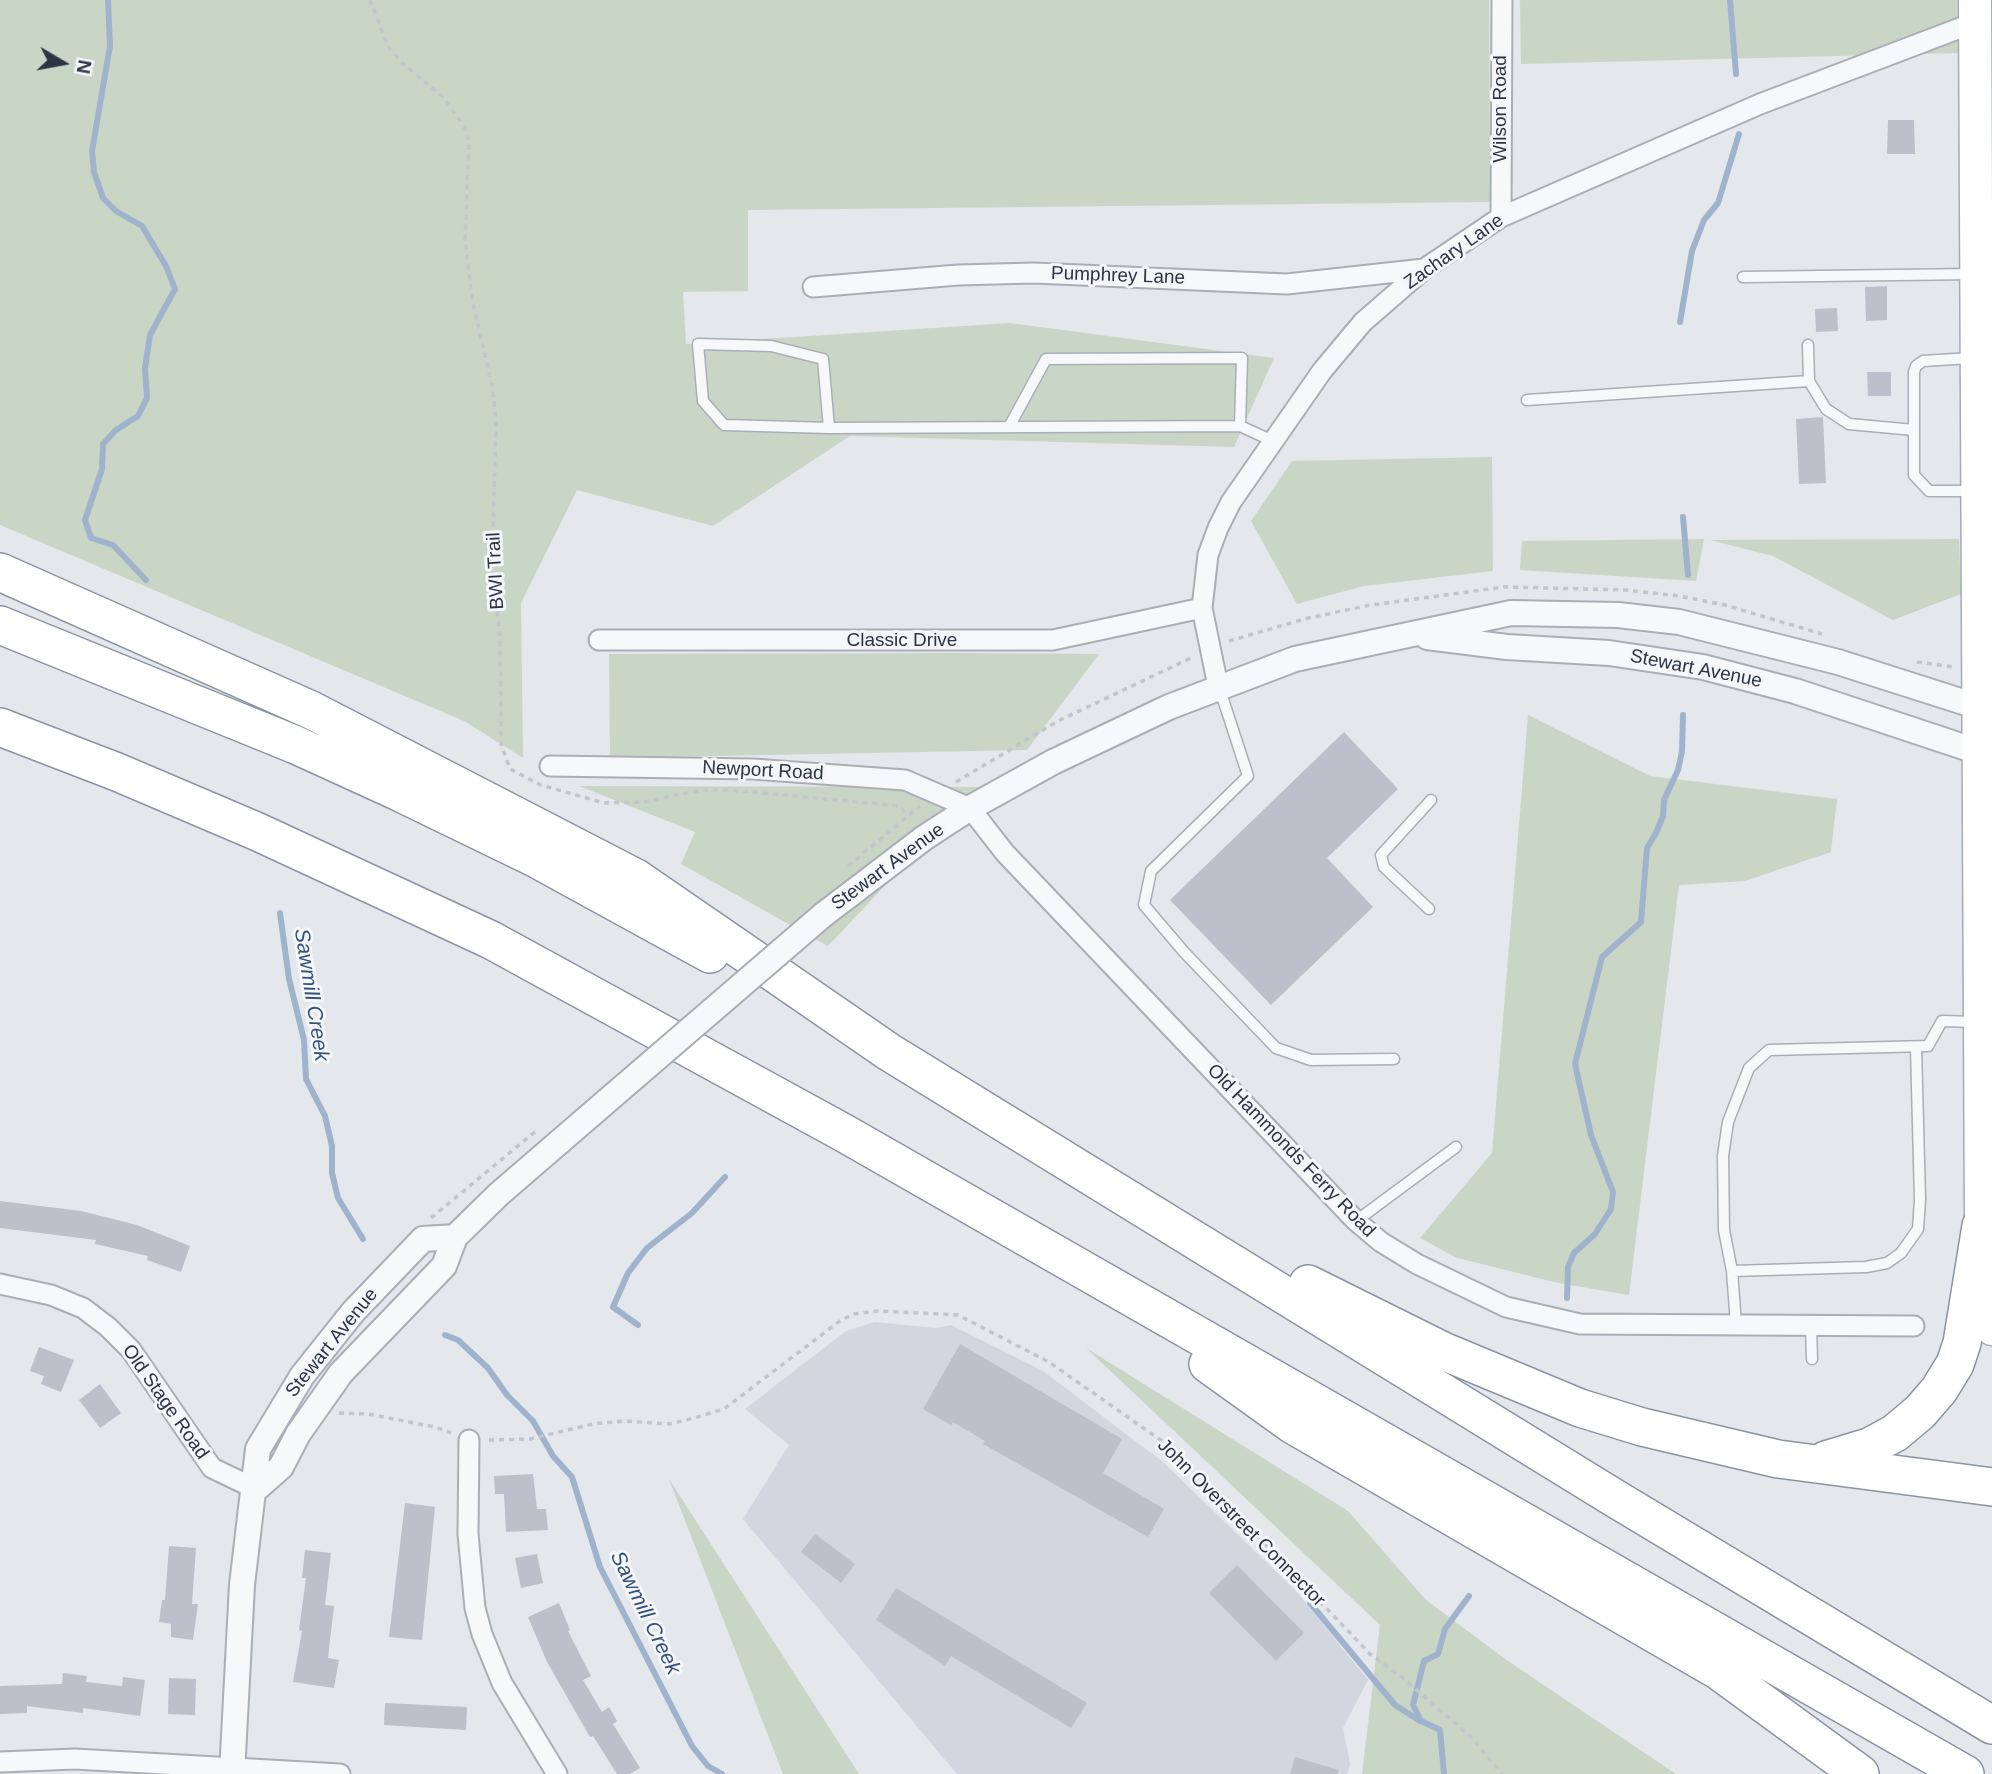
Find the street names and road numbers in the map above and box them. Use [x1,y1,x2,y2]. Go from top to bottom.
street label: Wilson Road [1490,55,1512,163]
street label: Zachary Lane [1400,209,1508,295]
street label: Pumphrey Lane [1051,262,1185,290]
street label: BWI Trail [483,532,509,610]
street label: Classic Drive [847,630,957,652]
street label: Stewart Avenue [1628,645,1764,693]
street label: Newport Road [702,756,824,786]
street label: Stewart Avenue [827,818,949,916]
street label: Old Hammonds Ferry Road [1202,1060,1380,1242]
street label: Stewart Avenue [281,1284,383,1402]
street label: Old Stage Road [117,1340,213,1464]
street label: John Overstreet Connector [1152,1434,1330,1612]

